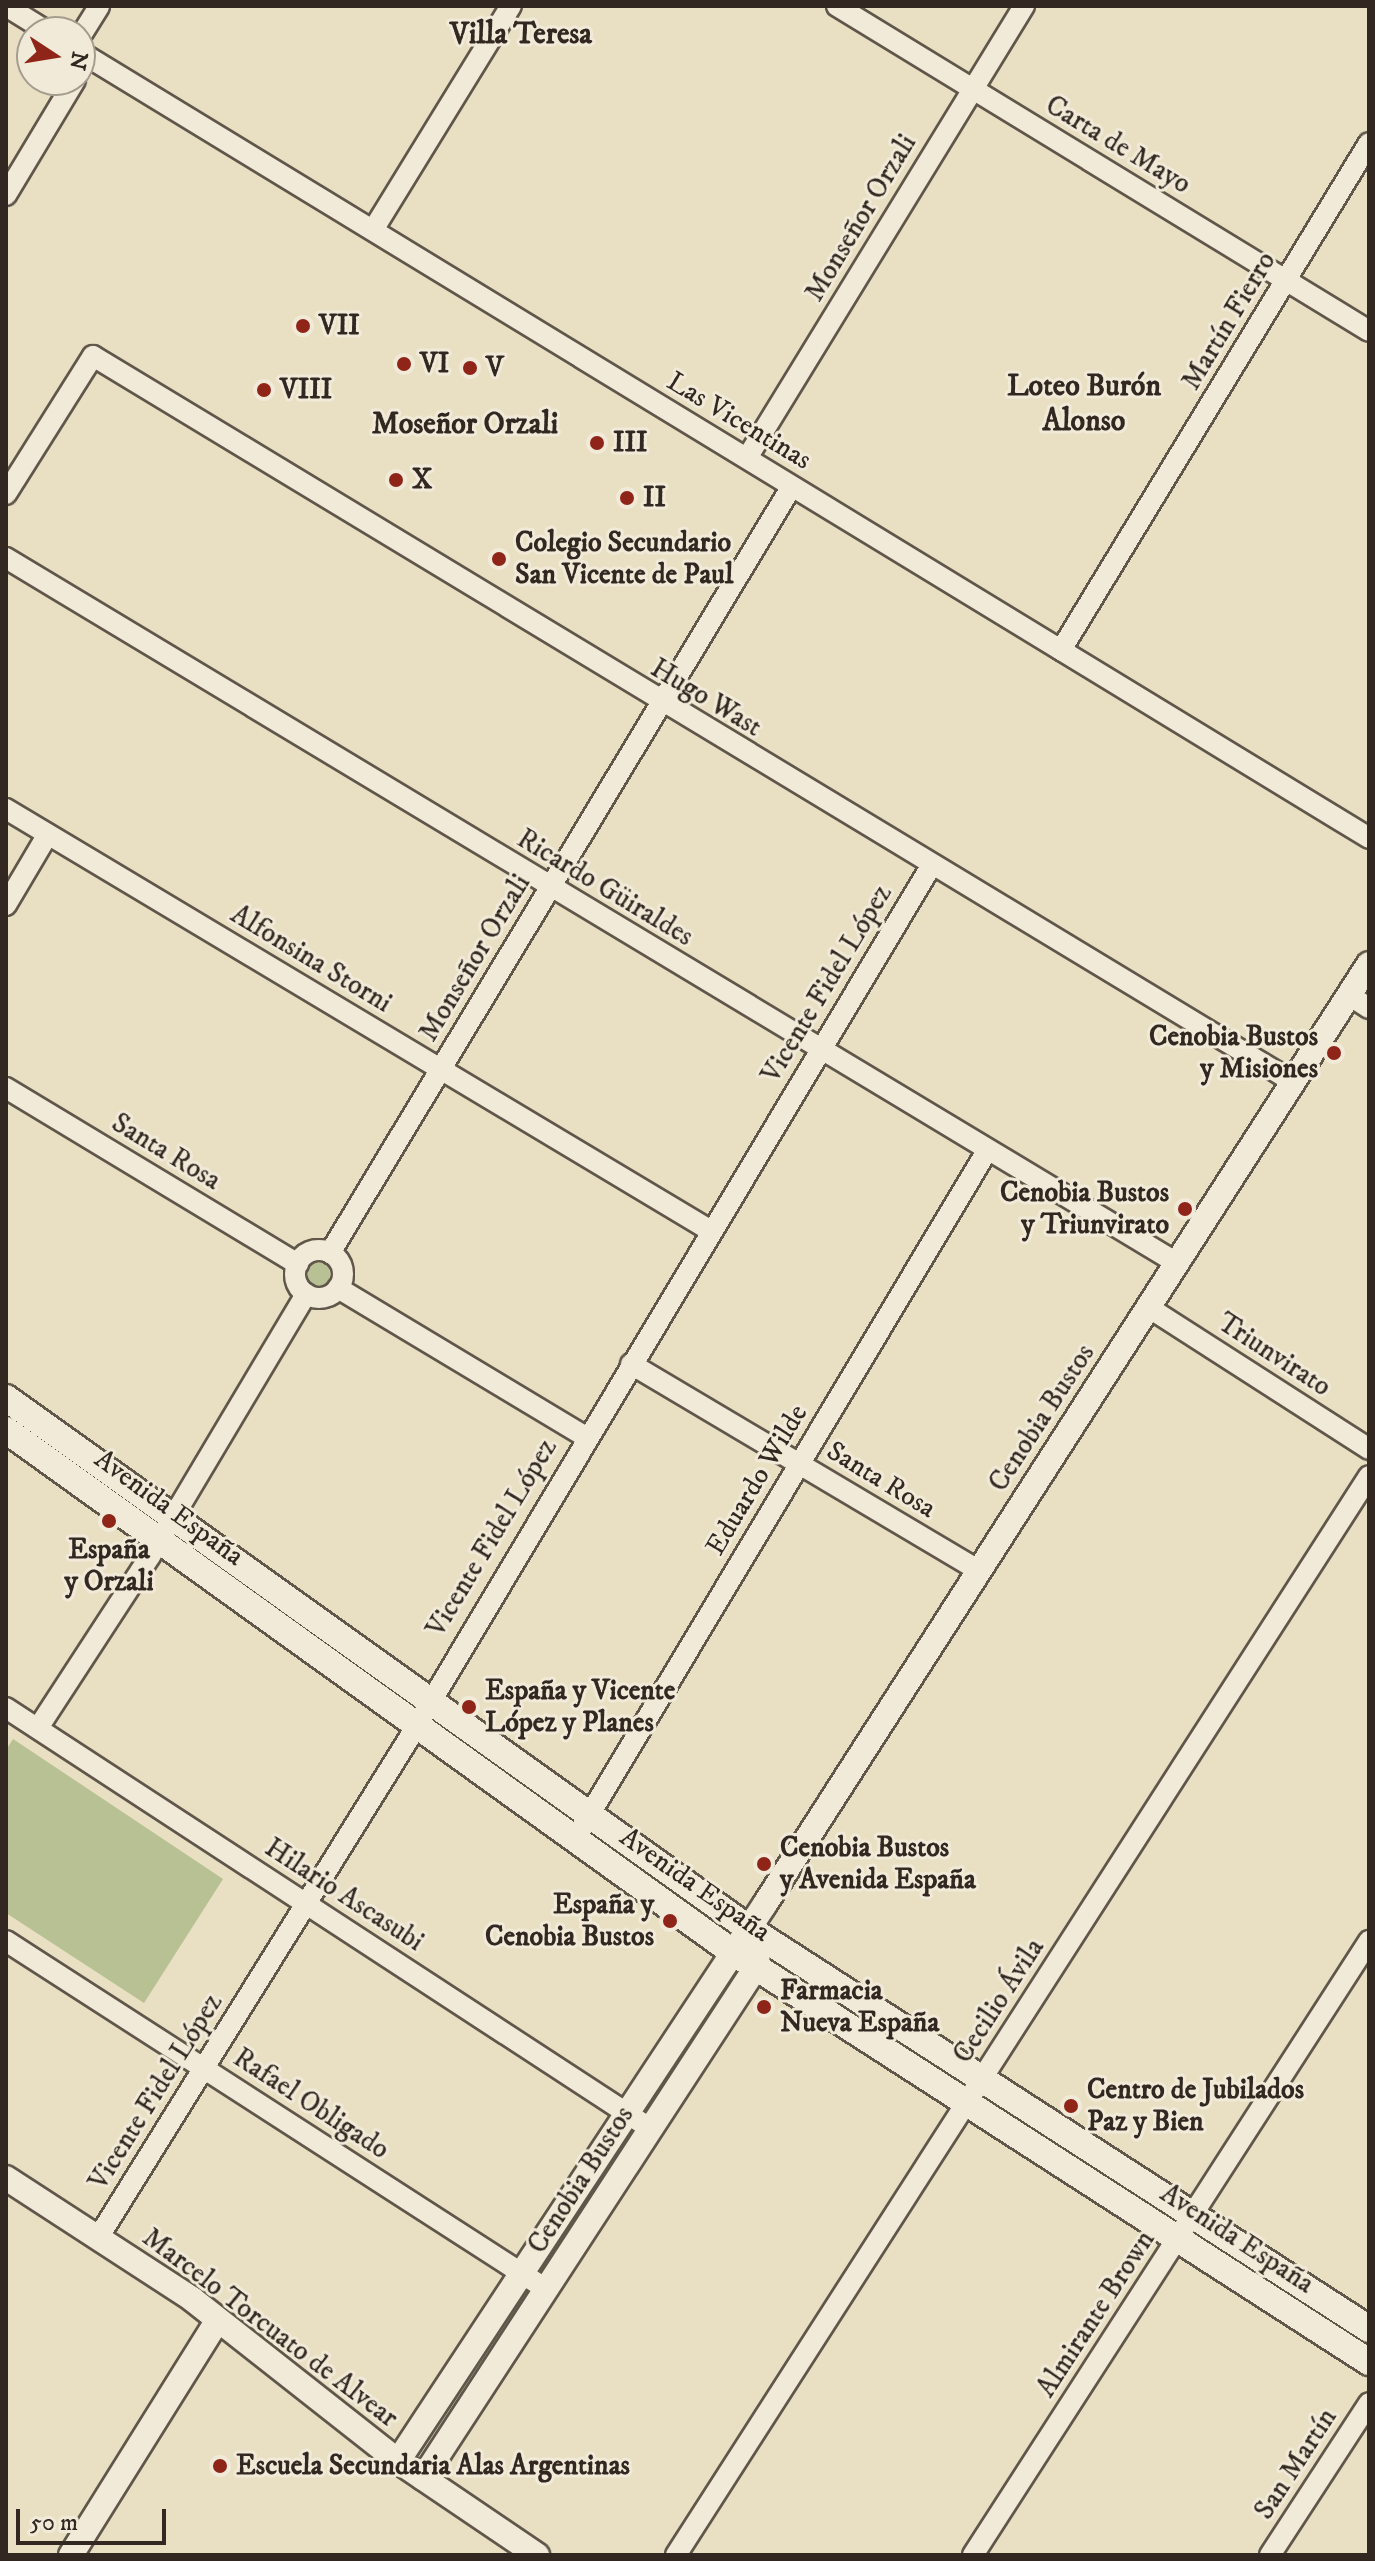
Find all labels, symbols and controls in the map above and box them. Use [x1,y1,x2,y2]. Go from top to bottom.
north arrow [16,16,96,96]
district label: Villa Teresa [450,17,592,53]
text: N [63,49,93,72]
street label: Carta de Mayo [1039,88,1197,202]
street label: Monseñor Orzali [798,128,924,308]
street label: Martín Fierro [1175,246,1283,396]
place label: VII [319,309,360,343]
marker: VII [294,317,312,335]
place label: VI [420,347,449,381]
place label: V [486,351,504,385]
marker: VI [395,355,413,373]
marker: V [461,359,479,377]
street label: Las Vicentinas [661,365,817,477]
district label: Loteo Burón Alonso [1007,369,1161,440]
place label: VIII [280,373,332,407]
marker: VIII [255,381,273,399]
district label: Moseñor Orzali [372,407,558,443]
place label: III [613,426,648,460]
marker: III [588,434,606,452]
place label: X [412,463,432,497]
marker: X [387,471,405,489]
place label: II [643,481,666,515]
marker: II [618,489,636,507]
place label: Colegio Secundario San Vicente de Paul [515,526,733,592]
marker: Colegio Secundario San Vicente de Paul [490,550,508,568]
street label: Hugo Wast [644,652,768,744]
street label: Ricardo Güiraldes [511,822,699,954]
street label: Monseñor Orzali [412,868,538,1048]
street label: Vicente Fidel López [755,879,899,1089]
street label: Alfonsina Storni [224,898,398,1020]
place label: Cenobia Bustos y Misiones [1149,1020,1318,1086]
marker: Cenobia Bustos y Misiones [1325,1044,1343,1062]
street label: Santa Rosa [105,1106,227,1198]
place label: Cenobia Bustos y Triunvirato [1000,1176,1169,1242]
marker: Cenobia Bustos y Triunvirato [1176,1200,1194,1218]
street label: Triunvirato [1211,1306,1337,1404]
street label: Cenobia Bustos [982,1338,1102,1498]
street label: Eduardo Wilde [699,1399,815,1561]
street label: Vicente Fidel López [420,1433,564,1643]
street label: Santa Rosa [820,1434,942,1526]
street label: Avenida España [88,1443,250,1573]
marker: España y Orzali [100,1512,118,1530]
place label: España y Orzali [64,1533,154,1599]
place label: España y Vicente López y Planes [485,1674,675,1740]
marker: España y Vicente López y Planes [460,1698,478,1716]
street label: Avenida España [613,1821,777,1949]
street label: Hilario Ascasubi [258,1831,430,1959]
place label: Cenobia Bustos y Avenida España [780,1831,976,1897]
marker: Cenobia Bustos y Avenida España [755,1855,773,1873]
place label: España y Cenobia Bustos [485,1888,654,1954]
marker: España y Cenobia Bustos [661,1912,679,1930]
street label: Cecilio Ávila [946,1932,1052,2070]
place label: Farmacia Nueva España [780,1974,939,2040]
street label: Vicente Fidel López [82,1988,230,2196]
marker: Farmacia Nueva España [755,1998,773,2016]
street label: Rafael Obligado [227,2041,395,2167]
place label: Centro de Jubilados Paz y Bien [1087,2073,1304,2139]
marker: Centro de Jubilados Paz y Bien [1062,2097,1080,2115]
street label: Cenobia Bustos [521,2100,641,2260]
street label: Avenida España [1154,2177,1320,2301]
street label: Marcelo Torcuato de Alvear [136,2221,404,2435]
street label: Almirante Brown [1030,2224,1162,2404]
street label: San Martín [1248,2402,1344,2526]
place label: Escuela Secundaria Alas Argentinas [236,2449,630,2483]
marker: Escuela Secundaria Alas Argentinas [211,2457,229,2475]
scale bar [20,2493,170,2543]
text: 50 m [30,2508,78,2538]

